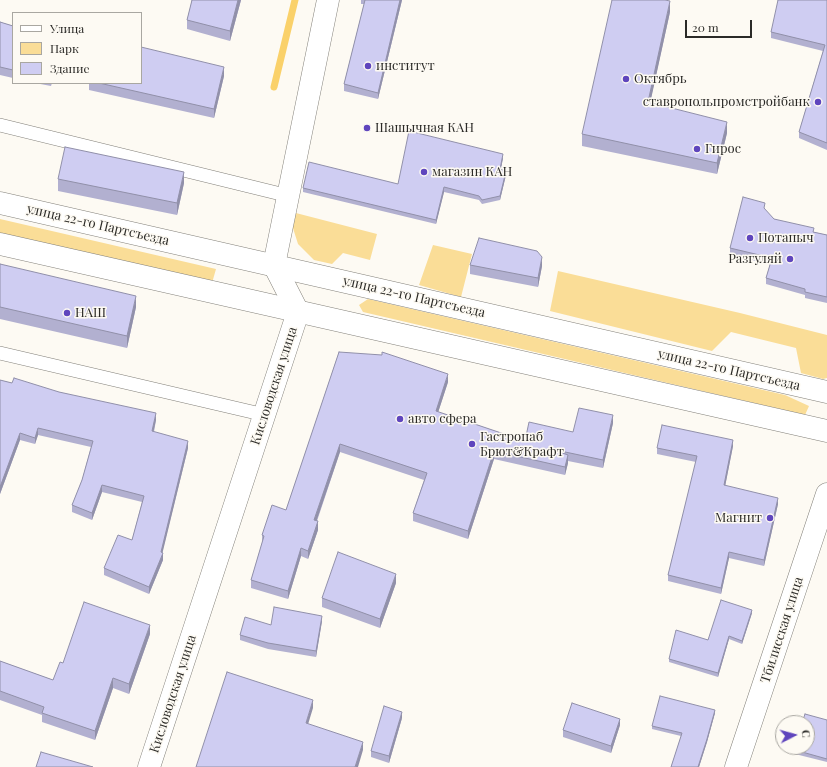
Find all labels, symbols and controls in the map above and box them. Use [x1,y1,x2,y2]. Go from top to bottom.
legend [12,12,142,84]
scale bar [687,12,754,38]
text: 20 m [692,19,719,35]
text: Улица [50,20,84,36]
text: Парк [50,40,79,56]
place label: институт [376,58,435,74]
text: Здание [50,60,90,76]
marker: институт [363,61,373,71]
place label: Октябрь [634,71,686,87]
marker: Октябрь [621,74,631,84]
place label: ставропольпромстройбанк [643,94,810,110]
marker: ставропольпромстройбанк [813,97,823,107]
place label: Шашычная КАН [375,120,474,136]
marker: Шашычная КАН [362,123,372,133]
place label: Гирос [705,141,741,157]
marker: Гирос [692,144,702,154]
place label: магазин КАН [432,164,512,180]
marker: магазин КАН [419,167,429,177]
street label: улица 22-го Партсъезда [25,201,171,249]
place label: Потапыч [758,230,814,246]
marker: Потапыч [745,233,755,243]
place label: Разгуляй [728,251,782,267]
marker: Разгуляй [785,254,795,264]
street label: улица 22-го Партсъезда [341,273,487,321]
place label: НАШ [75,305,106,321]
marker: НАШ [62,308,72,318]
street label: Кисловодская улица [248,325,300,447]
street label: улица 22-го Партсъезда [656,346,802,394]
place label: авто сфера [408,411,476,427]
marker: авто сфера [395,414,405,424]
place label: Гастропаб Брют&Крафт [480,429,564,460]
marker: Гастропаб Брют&Крафт [467,439,477,449]
place label: Магнит [715,510,762,526]
marker: Магнит [765,513,775,523]
street label: Тбилисская улица [757,575,807,685]
street label: Кисловодская улица [147,633,199,755]
north arrow [775,715,815,755]
text: С [799,729,814,738]

